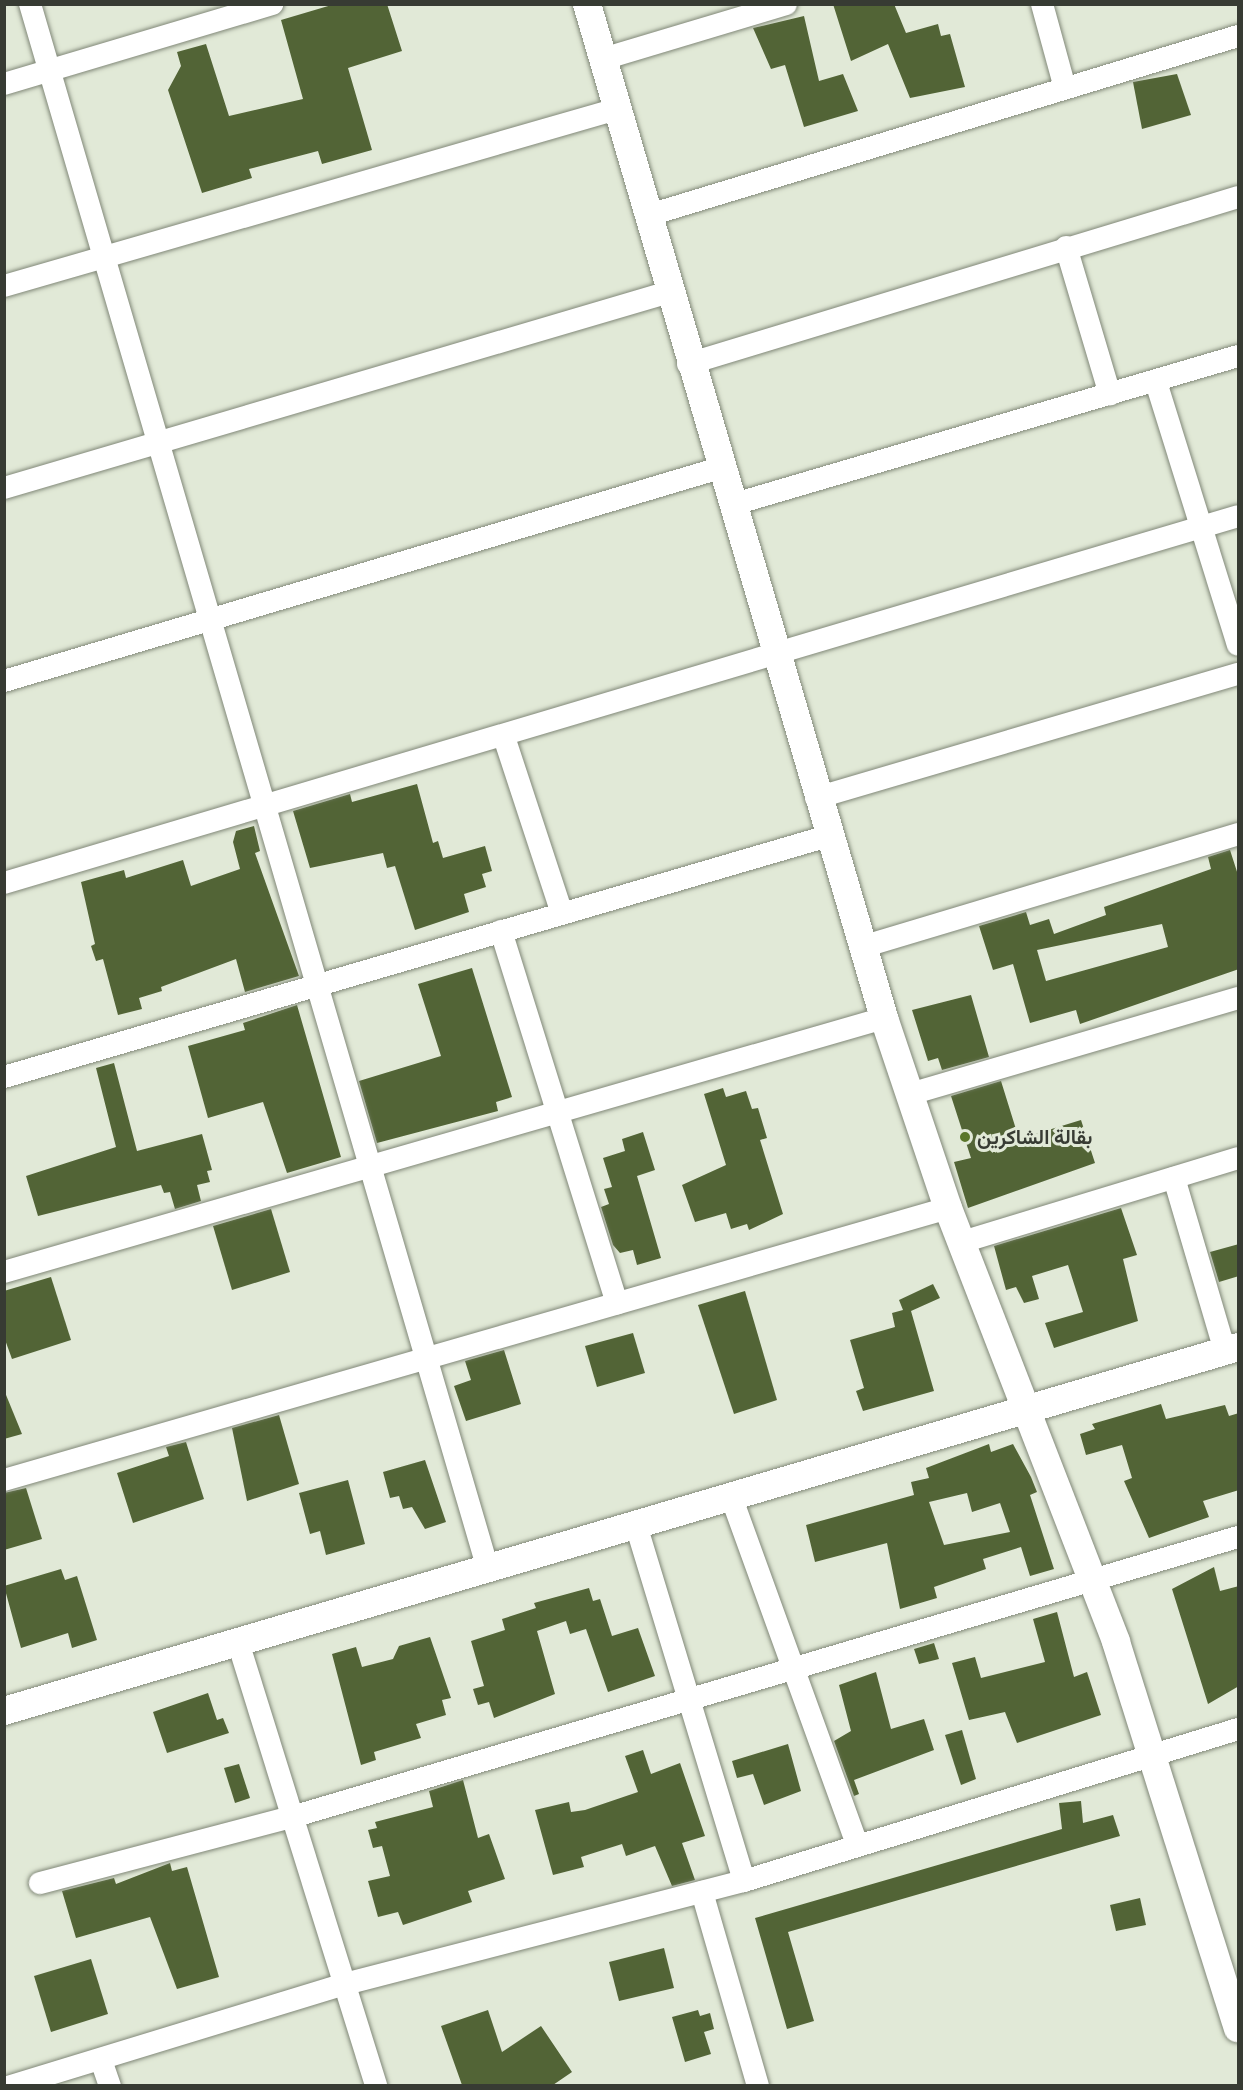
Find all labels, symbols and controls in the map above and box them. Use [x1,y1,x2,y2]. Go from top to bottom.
place label: بقالة الشاكرين [977,1125,1092,1149]
marker: بقالة الشاكرين [958,1130,972,1144]

